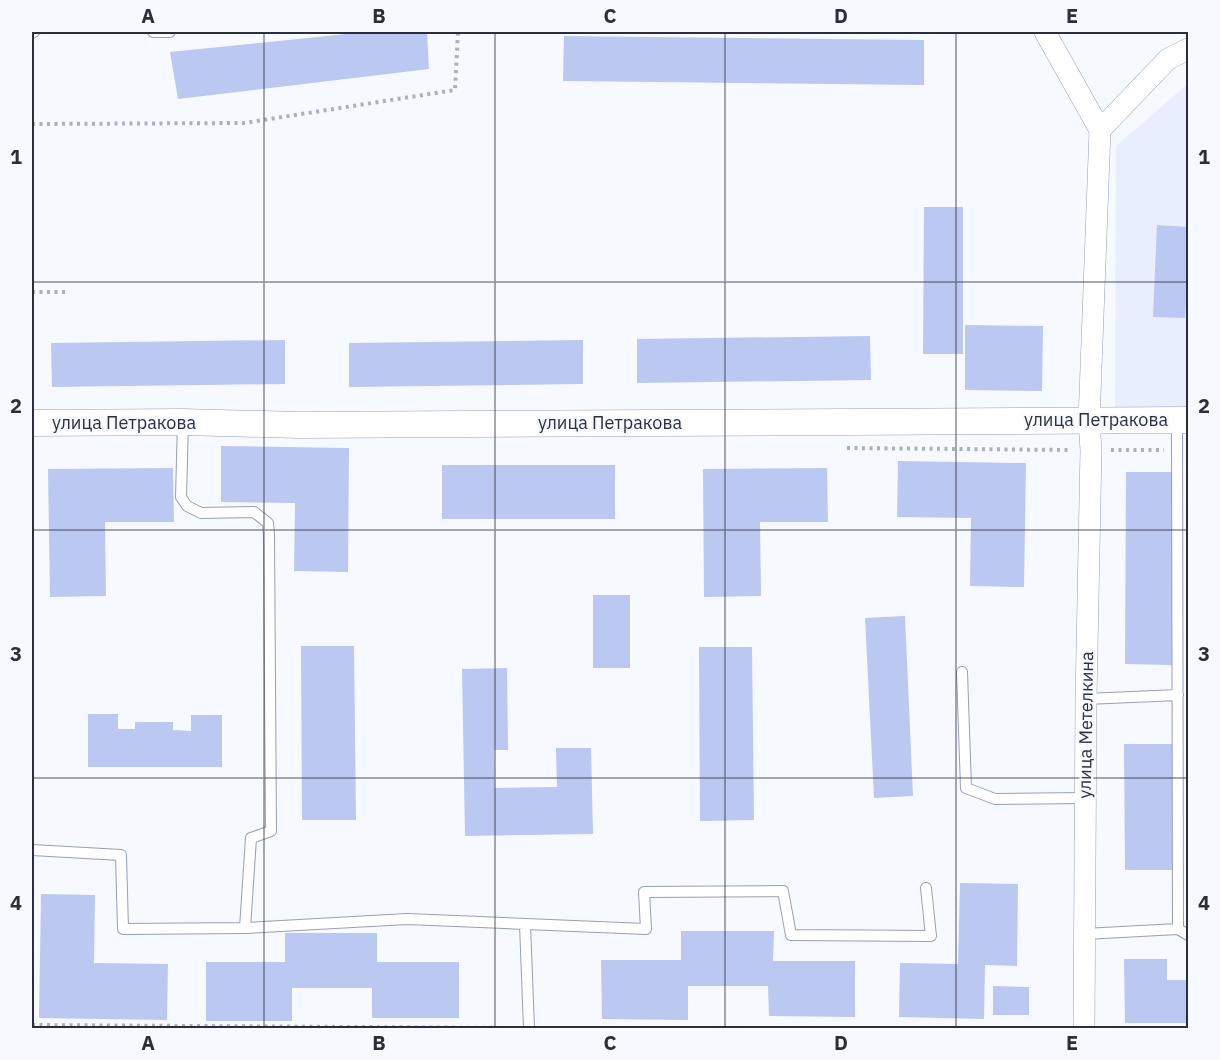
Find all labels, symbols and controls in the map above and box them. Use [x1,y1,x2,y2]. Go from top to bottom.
text: A [141,2,155,29]
text: B [372,2,386,29]
text: C [603,2,617,29]
text: D [834,2,848,29]
text: E [1066,2,1078,29]
text: 1 [10,143,22,170]
text: 1 [1198,143,1210,170]
text: 2 [10,392,22,419]
text: 2 [1198,392,1210,419]
street label: улица Петракова [1024,408,1168,431]
street label: улица Петракова [52,411,196,434]
street label: улица Петракова [538,411,682,434]
text: 3 [10,640,22,667]
text: 3 [1198,640,1210,667]
street label: улица Метелкина [1073,651,1098,799]
text: 4 [10,889,22,916]
text: 4 [1198,889,1210,916]
text: A [141,1029,155,1056]
text: B [372,1029,386,1056]
text: C [603,1029,617,1056]
text: D [834,1029,848,1056]
text: E [1066,1029,1078,1056]

